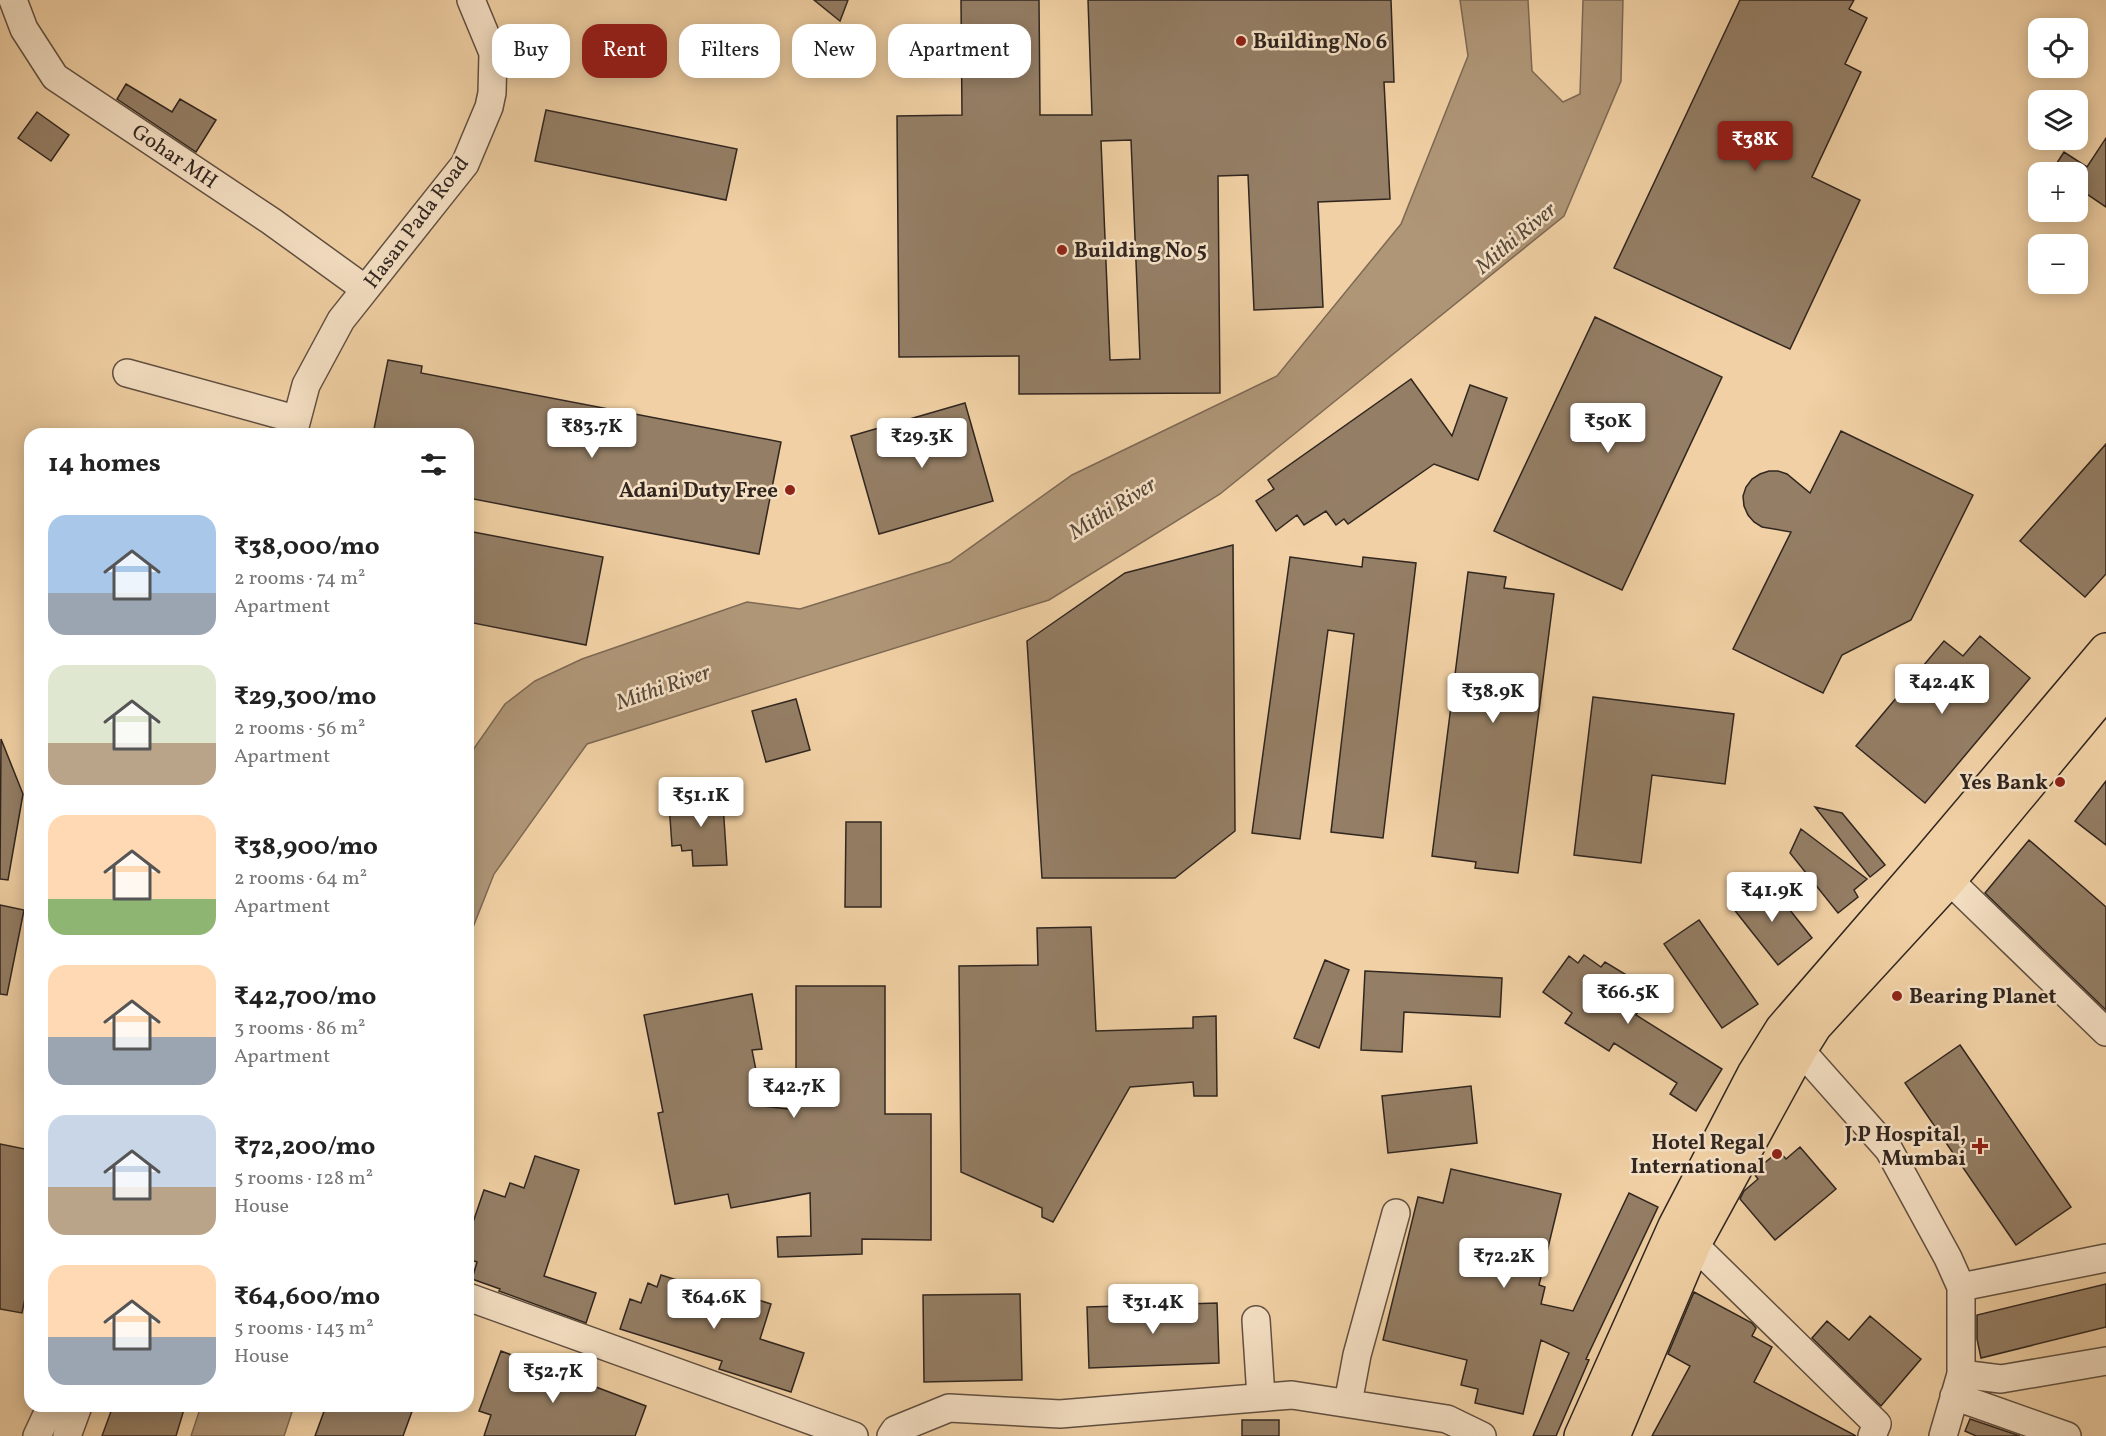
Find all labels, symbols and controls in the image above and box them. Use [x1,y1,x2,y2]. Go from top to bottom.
map controls [2028,18,2088,294]
button: locate [2028,18,2088,78]
chip: Buy [492,24,570,78]
chip: Rent [582,24,667,78]
chip: Filters [679,24,780,78]
chip: New [792,24,876,78]
chip: Apartment [888,24,1031,78]
place label: Building No 6 [1253,28,1387,57]
marker: Building No 6 [1234,34,1248,48]
button: layers [2028,90,2088,150]
street label: Gohar MH [126,118,223,197]
pin: ₹38K [1719,121,1791,172]
text: ₹38K [1732,126,1778,154]
street label: Hasan Pada Road [358,151,477,295]
button: + [2028,162,2088,222]
water label: Mithi River [1468,195,1565,283]
button: − [2028,234,2088,294]
place label: Building No 5 [1074,237,1207,266]
marker: Building No 5 [1055,243,1069,257]
pin: ₹50K [1572,403,1644,454]
pin: ₹83.7K [543,408,641,459]
text: ₹50K [1584,408,1632,436]
text: ₹83.7K [561,413,623,441]
pin: ₹29.3K [873,418,971,469]
text: ₹29.3K [891,423,953,451]
text: 14 homes [48,446,161,482]
icon: filters [417,448,450,481]
water label: Mithi River [1063,470,1164,549]
place label: Adani Duty Free [619,477,778,506]
marker: Adani Duty Free [783,483,797,497]
text: ₹38,000/mo [234,529,380,565]
icon: home [96,539,168,611]
text: 2 rooms · 74 m² [234,565,365,593]
text: Apartment [234,593,330,621]
water label: Mithi River [612,658,716,719]
pin: ₹42.4K [1893,664,1991,715]
text: ₹42.4K [1909,669,1975,697]
pin: ₹38.9K [1444,673,1542,724]
text: ₹38.9K [1461,678,1525,706]
text: ₹29,300/mo [234,679,376,715]
icon: home [96,689,168,761]
text: 2 rooms · 56 m² [234,715,365,743]
text: Apartment [234,743,330,771]
place label: Yes Bank [1960,769,2048,798]
marker: Yes Bank [2053,775,2067,789]
pin: ₹51.1K [652,777,750,828]
text: ₹51.1K [673,782,729,810]
text: ₹38,900/mo [234,829,378,865]
icon: home [96,839,168,911]
text: 2 rooms · 64 m² [234,865,367,893]
pin: ₹41.9K [1723,872,1821,923]
text: ₹41.9K [1741,877,1803,905]
text: Apartment [234,893,330,921]
pin: ₹66.5K [1579,974,1677,1025]
text: ₹42,700/mo [234,979,376,1015]
text: ₹66.5K [1597,979,1659,1007]
place label: Bearing Planet [1909,983,2056,1012]
icon: home [96,989,168,1061]
marker: Bearing Planet [1890,989,1904,1003]
text: 3 rooms · 86 m² [234,1015,365,1043]
text: Apartment [234,1043,330,1071]
pin: ₹42.7K [745,1068,843,1119]
text: ₹42.7K [763,1073,825,1101]
place label: J.P Hospital, Mumbai [1844,1121,1966,1174]
text: ₹72,200/mo [234,1129,375,1165]
place label: Hotel Regal International [1630,1129,1765,1182]
marker: J.P Hospital, Mumbai [1971,1137,1989,1155]
icon: home [96,1139,168,1211]
marker: Hotel Regal International [1770,1147,1784,1161]
text: 5 rooms · 128 m² [234,1165,373,1193]
text: House [234,1193,289,1221]
pin: ₹72.2K [1455,1238,1553,1289]
text: ₹72.2K [1473,1243,1535,1271]
text: ₹64,600/mo [234,1279,380,1315]
pin: ₹64.6K [665,1279,763,1330]
text: ₹64.6K [681,1284,747,1312]
pin: ₹31.4K [1104,1284,1202,1335]
icon: home [96,1289,168,1361]
text: ₹31.4K [1122,1289,1184,1317]
text: 5 rooms · 143 m² [234,1315,374,1343]
text: House [234,1343,289,1371]
pin: ₹52.7K [504,1353,602,1404]
text: ₹52.7K [523,1358,583,1386]

